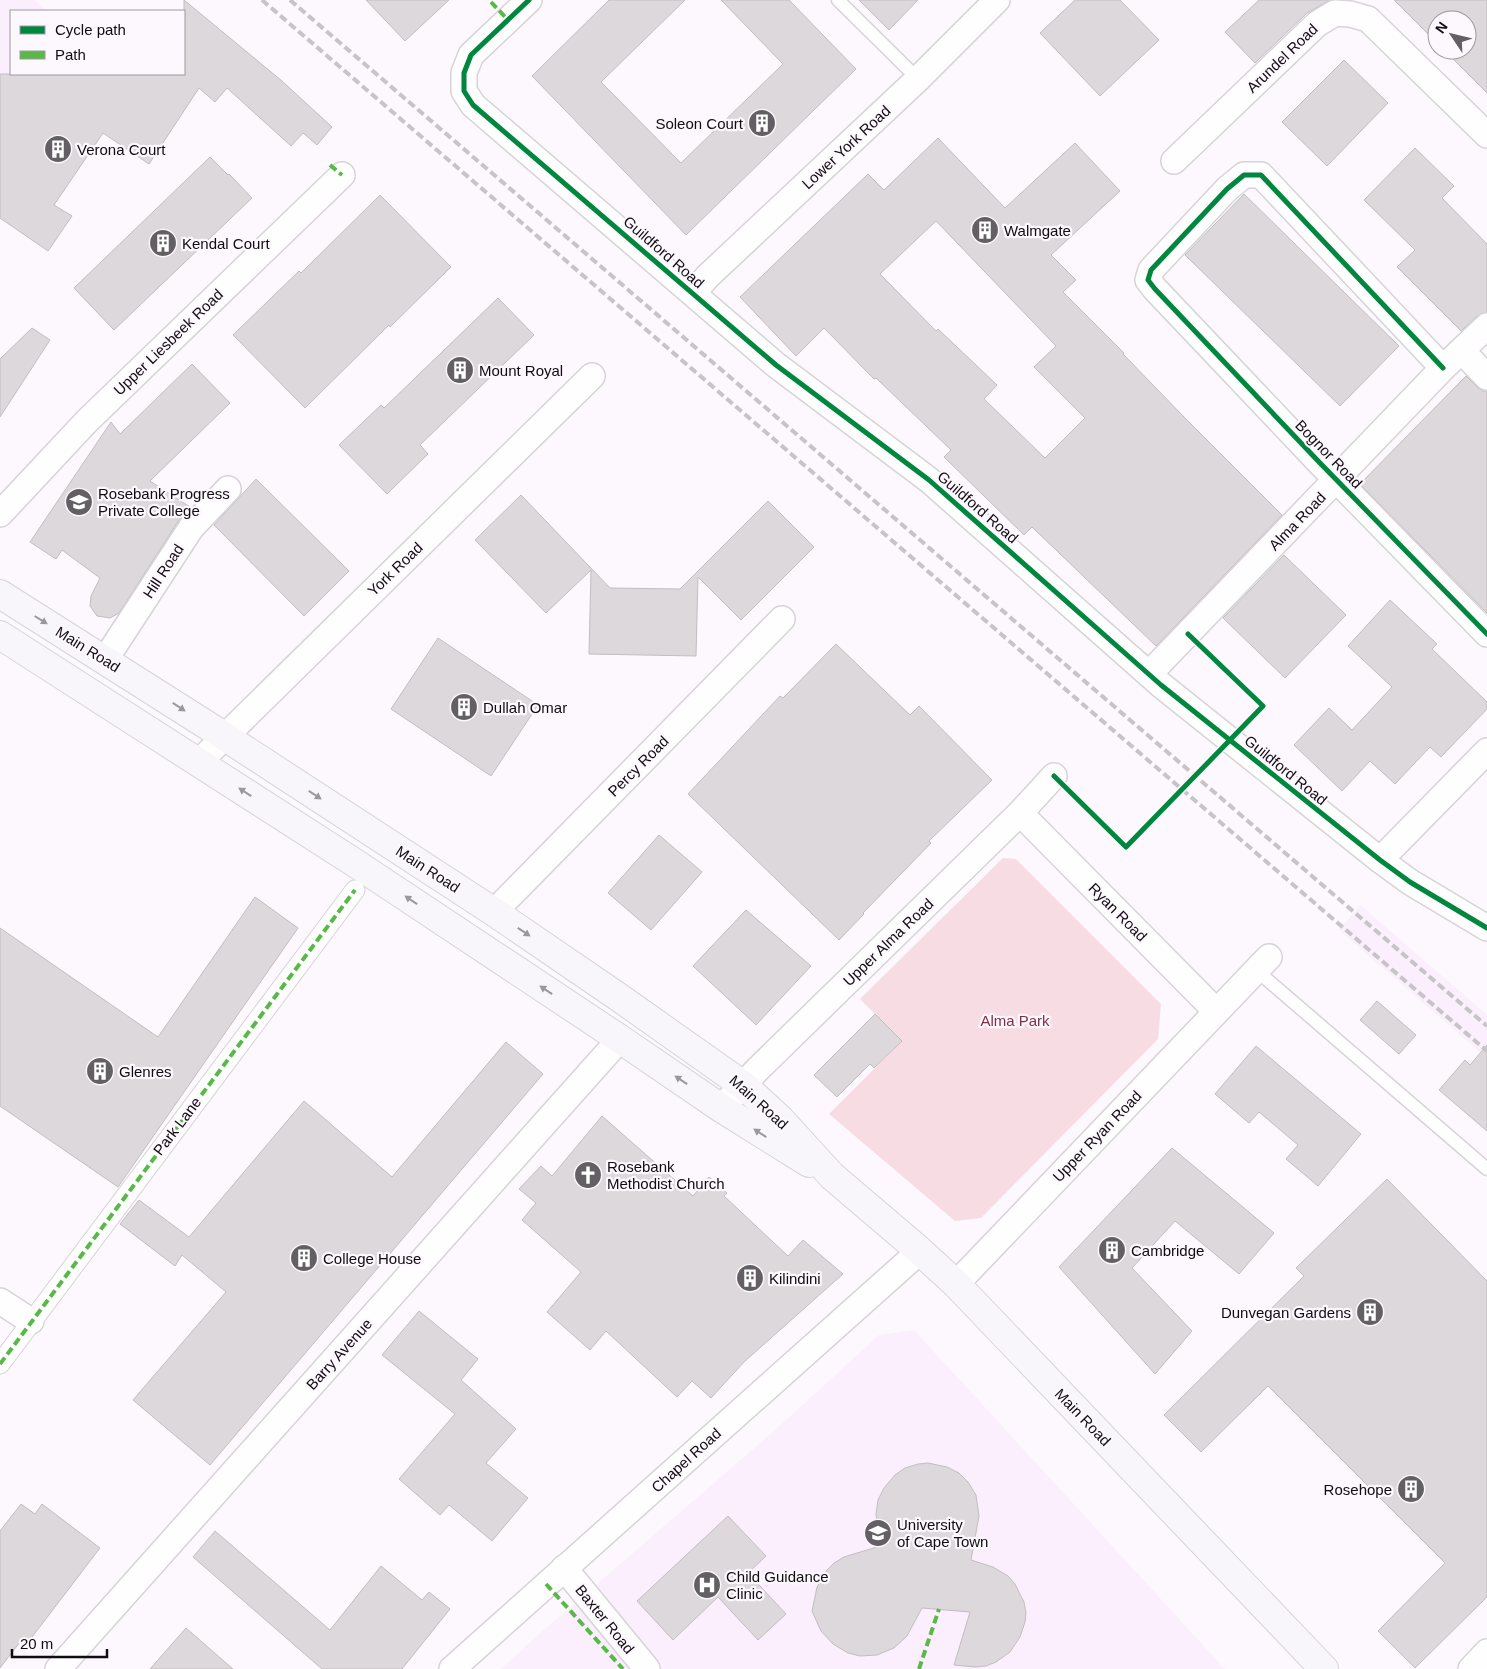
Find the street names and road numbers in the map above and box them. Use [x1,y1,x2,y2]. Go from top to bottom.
street label: Arundel Road [1243,20,1321,96]
street label: Lower York Road [798,102,894,192]
street label: Guildford Road [620,212,708,292]
street label: Upper Liesbeek Road [110,285,226,399]
street label: Bognor Road [1292,416,1366,492]
street label: Guildford Road [934,467,1022,547]
street label: Alma Road [1265,488,1329,554]
street label: York Road [364,539,426,599]
street label: Hill Road [139,541,187,601]
street label: Main Road [53,623,123,675]
street label: Percy Road [604,732,672,800]
street label: Guildford Road [1241,732,1331,808]
street label: Main Road [393,842,463,896]
street label: Ryan Road [1085,879,1151,945]
street label: Upper Alma Road [840,895,936,989]
street label: Main Road [726,1071,792,1133]
street label: Upper Ryan Road [1049,1087,1145,1185]
street label: Park Lane [150,1094,204,1158]
street label: Barry Avenue [303,1315,375,1393]
street label: Main Road [1052,1385,1114,1449]
street label: Chapel Road [648,1424,724,1496]
street label: Baxter Road [572,1581,638,1657]

